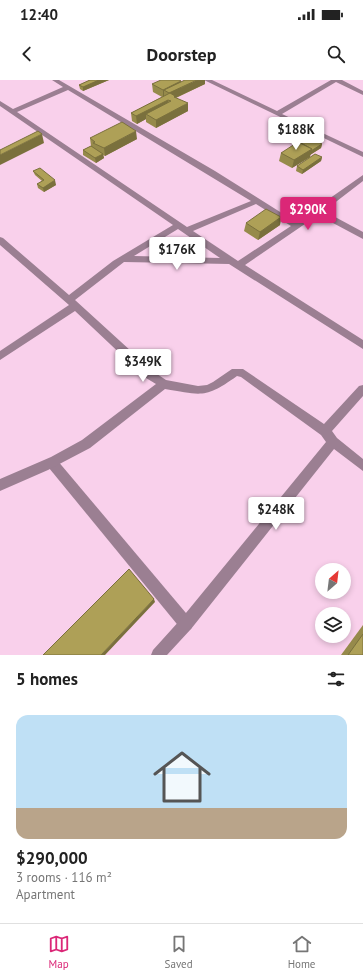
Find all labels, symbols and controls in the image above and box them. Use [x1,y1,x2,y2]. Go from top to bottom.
text: 12:40 [20,5,58,24]
icon: back [16,43,38,65]
text: Doorstep [147,43,216,66]
icon: search [325,43,347,65]
pin: $188K [268,117,324,151]
text: $188K [277,121,315,138]
pin: $290K [280,197,336,231]
text: $290K [289,201,327,218]
pin: $176K [149,237,205,271]
text: $176K [158,241,196,258]
pin: $349K [115,349,171,383]
text: $349K [124,353,162,370]
pin: $248K [248,497,304,531]
text: $248K [257,501,295,518]
north arrow [315,563,351,599]
map controls [315,563,351,643]
button: layers [315,607,351,643]
text: 5 homes [16,668,78,690]
icon: filters [325,668,347,690]
icon: home [146,741,218,813]
text: $290,000 [16,847,88,869]
text: 3 rooms · 116 m² [16,869,112,886]
text: Apartment [16,886,75,903]
tab: Map [48,933,70,971]
tab: Saved [165,933,193,971]
tab: Home [288,933,315,971]

